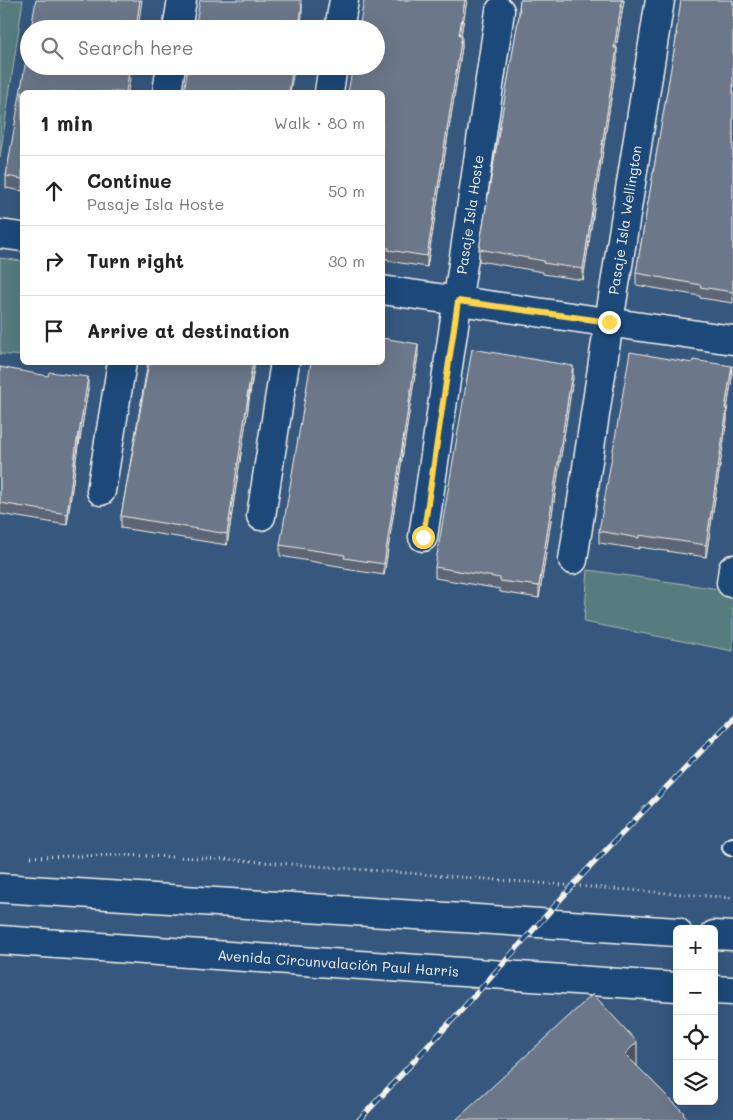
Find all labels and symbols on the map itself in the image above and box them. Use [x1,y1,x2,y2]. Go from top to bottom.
street label: Pasaje Isla Wellington [603,144,646,296]
street label: Pasaje Isla Hoste [452,153,488,275]
route end [598,311,621,334]
route start [412,526,435,549]
street label: Avenida Circunvalación Paul Harris [217,945,460,981]

